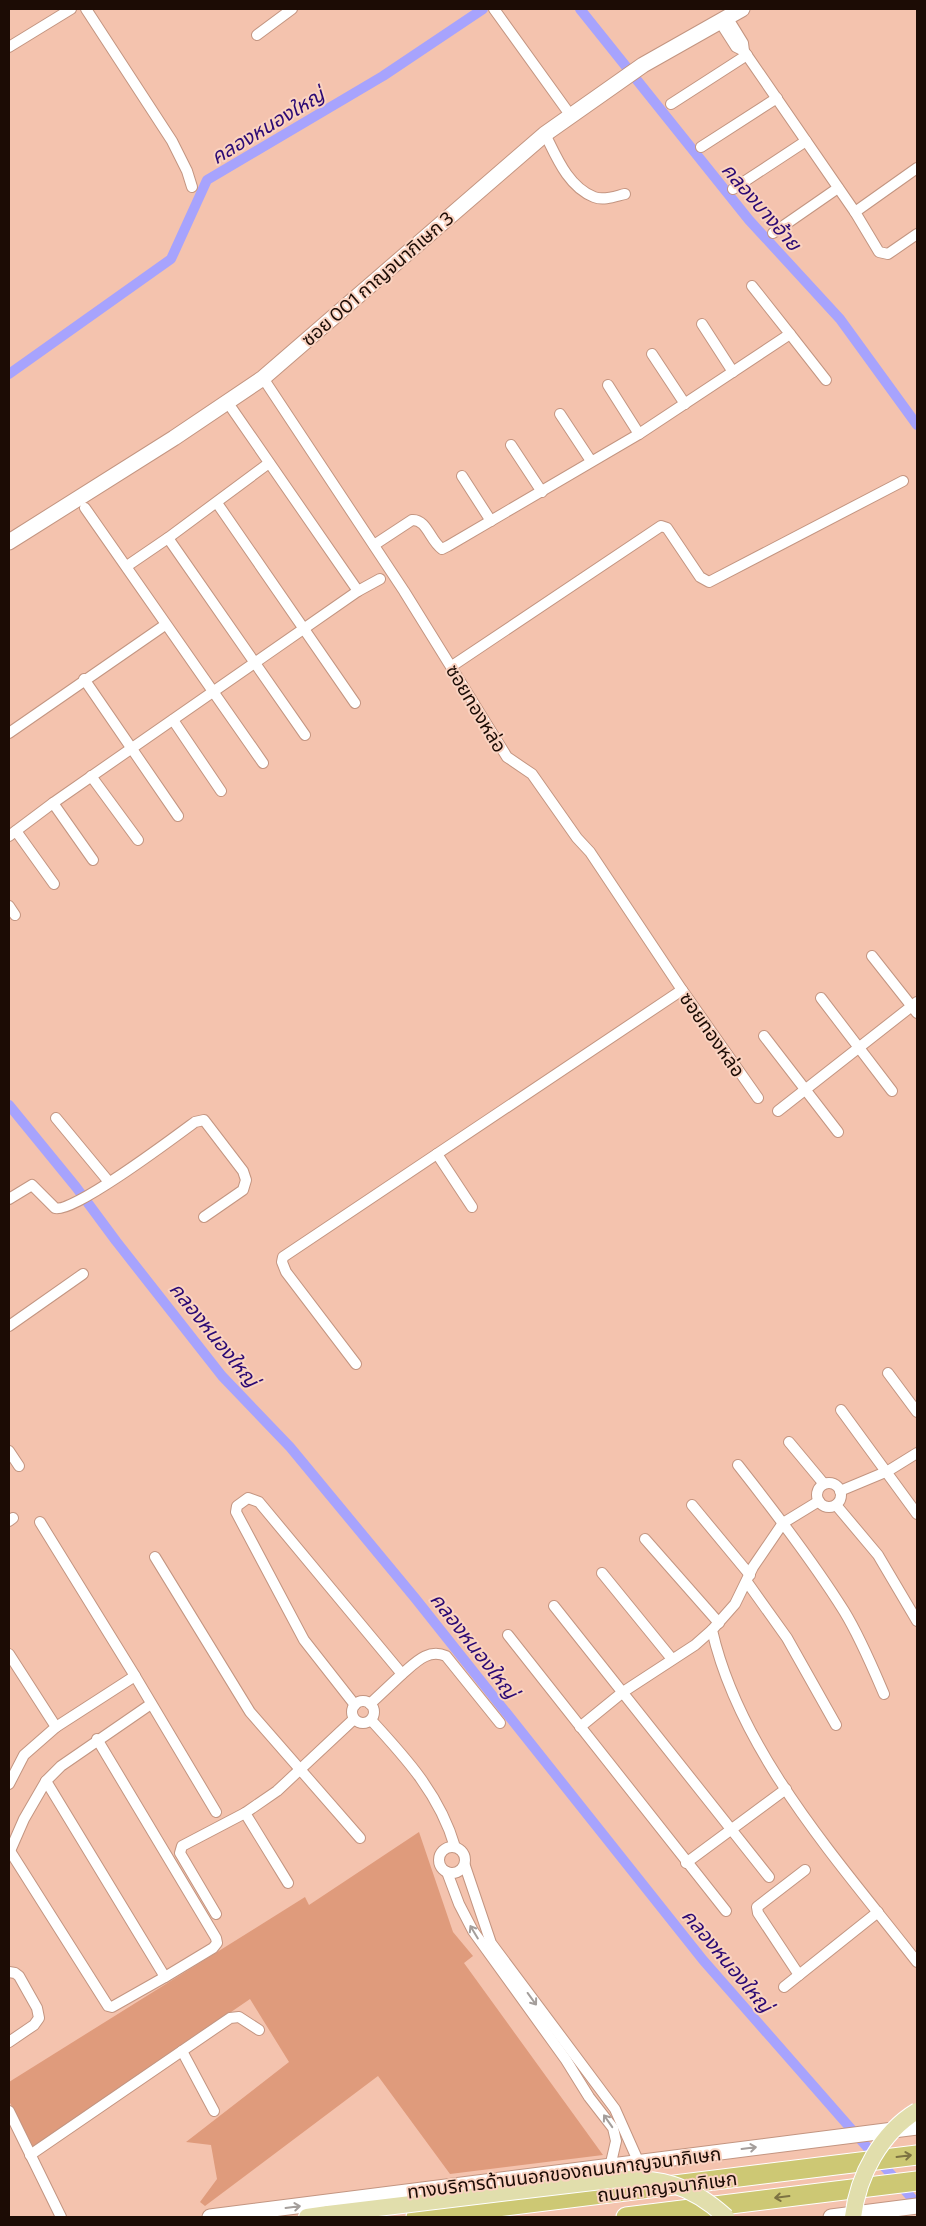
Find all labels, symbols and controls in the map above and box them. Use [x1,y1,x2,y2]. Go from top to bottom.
water label: คลองหนองใหญ่ [206,80,331,168]
water label: คลองบางอ้าย [717,157,808,256]
street label: ซอย 001 กาญจนาภิเษก 3 [296,206,458,350]
street label: ซอยทองหล่อ [442,660,512,756]
street label: ซอยทองหล่อ [675,987,751,1081]
water label: คลองหนองใหญ่ [165,1277,266,1394]
water label: คลองหนองใหญ่ [426,1587,526,1705]
water label: คลองหนองใหญ่ [678,1903,780,2019]
one-way arrow [468,1925,478,1939]
one-way arrow [527,1992,537,2006]
one-way arrow [603,2114,613,2128]
street label: ทางบริการด้านนอกของถนนกาญจนาภิเษก [406,2141,722,2203]
one-way arrow [741,2143,757,2153]
one-way arrow [896,2151,912,2161]
street label: ถนนกาญจนาภิเษก [596,2166,738,2206]
one-way arrow [775,2193,791,2203]
one-way arrow [285,2202,301,2212]

